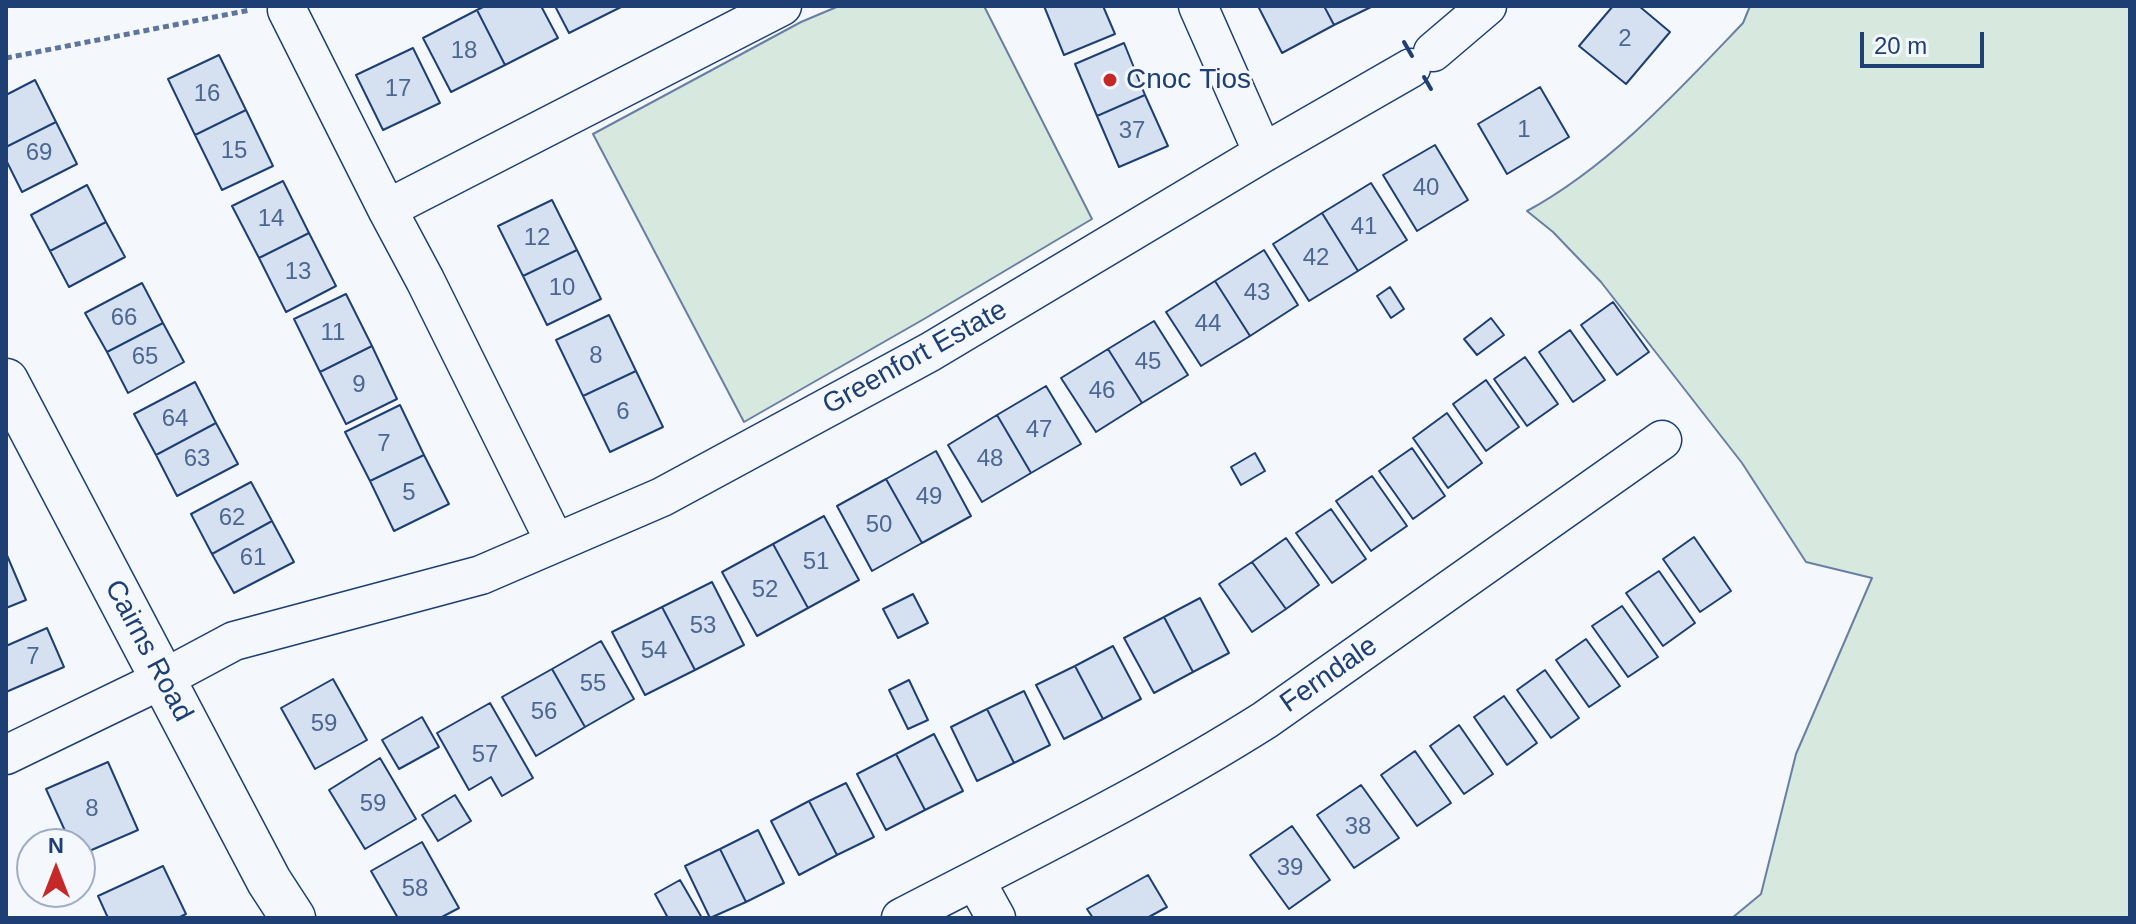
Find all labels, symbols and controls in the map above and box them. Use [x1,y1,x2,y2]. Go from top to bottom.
scale bar [1864,16,1988,66]
house number: 2 [1618,25,1632,53]
text: 20 m [1874,32,1927,59]
house number: 18 [451,37,477,65]
place label: Cnoc Tios [1126,63,1251,97]
marker: Cnoc Tios [1101,71,1119,89]
house number: 17 [385,75,411,103]
house number: 16 [194,80,220,108]
house number: 1 [1517,116,1531,144]
house number: 37 [1119,117,1145,145]
house number: 15 [221,137,247,165]
house number: 69 [26,139,52,167]
house number: 40 [1413,174,1439,202]
house number: 14 [258,205,284,233]
house number: 41 [1351,213,1377,241]
house number: 12 [524,224,550,252]
house number: 42 [1303,244,1329,272]
house number: 13 [285,258,311,286]
house number: 10 [549,274,575,302]
house number: 43 [1244,279,1270,307]
street label: Greenfort Estate [817,294,1013,422]
house number: 66 [111,304,137,332]
house number: 44 [1195,310,1221,338]
house number: 11 [321,319,345,347]
house number: 8 [589,342,603,370]
house number: 65 [132,343,158,371]
house number: 45 [1135,348,1161,376]
house number: 9 [352,371,366,399]
house number: 46 [1089,377,1115,405]
house number: 6 [616,398,630,426]
house number: 64 [162,405,188,433]
house number: 47 [1026,416,1052,444]
house number: 7 [377,430,391,458]
house number: 63 [184,445,210,473]
house number: 48 [977,445,1003,473]
house number: 5 [402,479,416,507]
house number: 49 [916,483,942,511]
house number: 62 [219,504,245,532]
house number: 50 [866,511,892,539]
house number: 61 [240,544,266,572]
house number: 51 [803,548,829,576]
street label: Cairns Road [97,574,199,728]
house number: 52 [752,576,778,604]
house number: 53 [690,612,716,640]
street label: Ferndale [1274,630,1384,720]
house number: 54 [641,637,667,665]
house number: 7 [26,643,40,671]
house number: 55 [580,670,606,698]
house number: 56 [531,698,557,726]
house number: 59 [311,710,337,738]
house number: 57 [472,741,498,769]
house number: 59 [360,790,386,818]
house number: 8 [85,795,99,823]
house number: 38 [1345,813,1371,841]
north arrow [16,828,96,908]
text: N [48,833,64,858]
house number: 39 [1277,854,1303,882]
house number: 58 [402,875,428,903]

